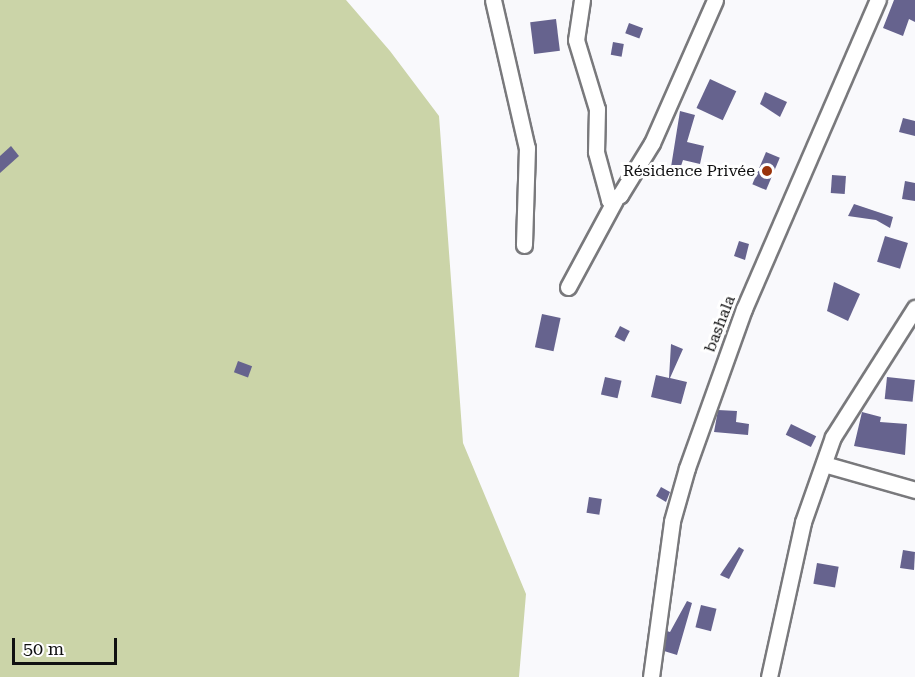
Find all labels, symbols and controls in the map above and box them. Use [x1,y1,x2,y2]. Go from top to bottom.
place label: Résidence Privée [623,161,755,181]
marker: Résidence Privée [760,164,774,178]
street label: bashala [700,293,740,355]
scale bar [15,626,120,664]
text: 50 m [23,638,64,659]

